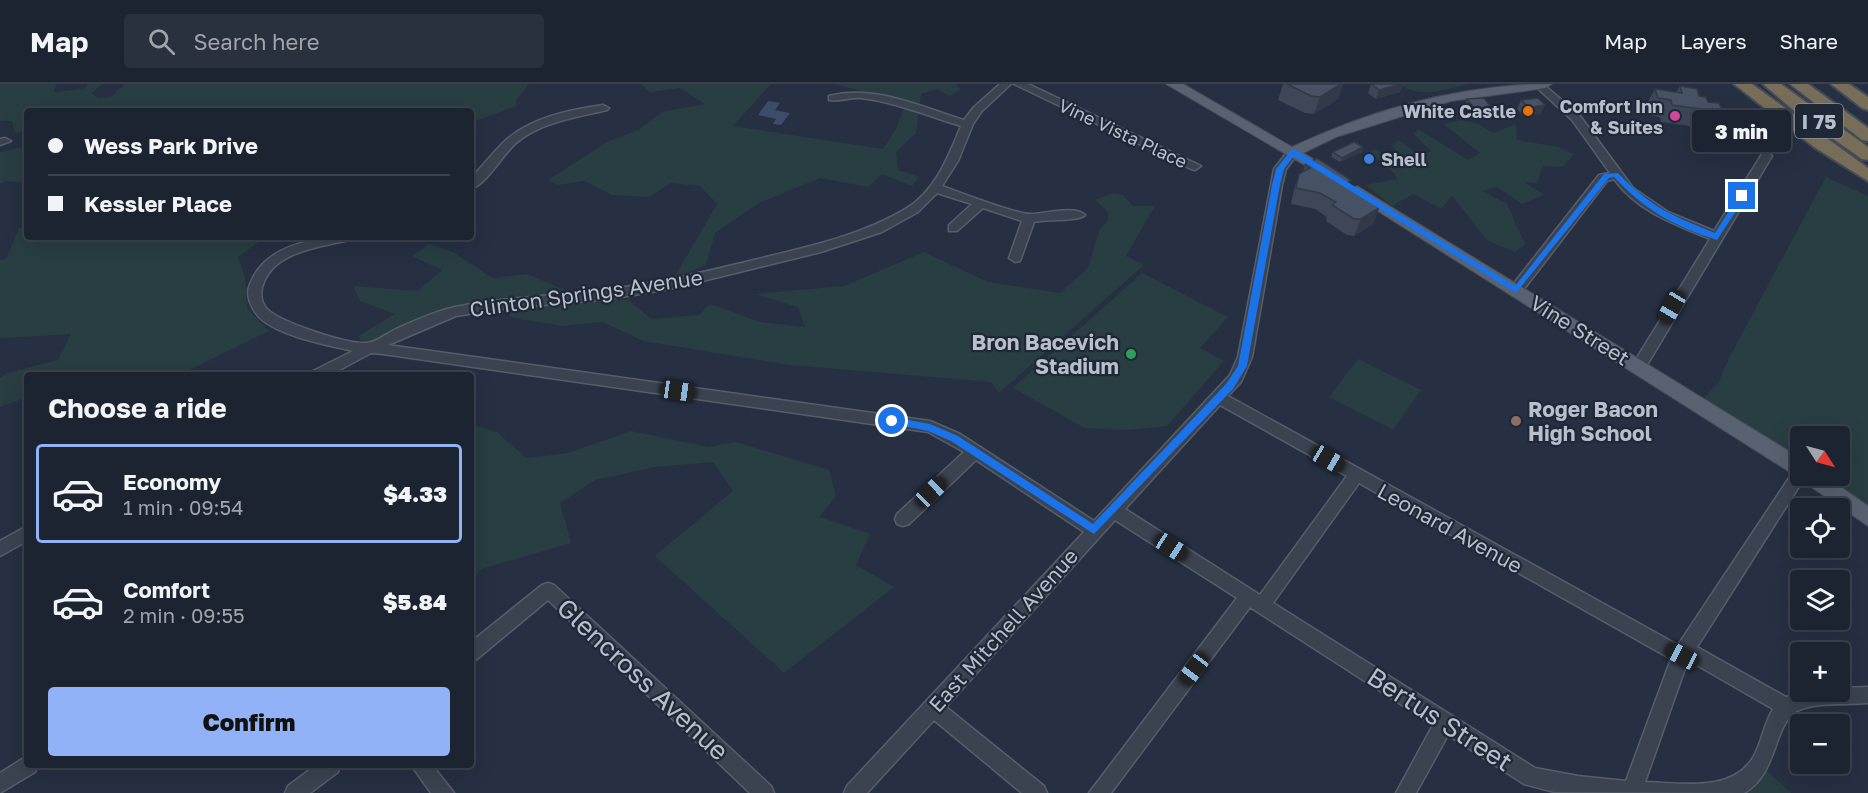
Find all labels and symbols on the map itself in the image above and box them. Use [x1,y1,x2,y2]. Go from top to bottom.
street label: Vine Vista Place [1055,94,1191,172]
place label: Comfort Inn & Suites [1559,95,1663,138]
place label: White Castle [1403,100,1516,122]
marker: White Castle [1521,104,1535,118]
road number: I 75 [1795,104,1843,138]
marker: Comfort Inn & Suites [1668,109,1682,123]
callout: 3 min [1692,109,1792,151]
place label: Shell [1381,148,1427,170]
marker: Shell [1362,152,1376,166]
route end [1728,182,1755,209]
street label: Clinton Springs Avenue [468,264,704,322]
car [1655,287,1689,327]
street label: Vine Street [1526,289,1634,371]
place label: Bron Bacevich Stadium [972,329,1119,379]
marker: Bron Bacevich Stadium [1124,347,1138,361]
car [659,380,697,402]
place label: Roger Bacon High School [1528,396,1658,446]
route start [878,407,905,434]
marker: Roger Bacon High School [1509,414,1523,428]
north arrow [1790,426,1850,486]
car [1308,442,1348,476]
car [912,473,950,511]
street label: Leonard Avenue [1373,477,1527,579]
car [1151,530,1191,564]
street label: East Mitchell Avenue [923,543,1083,717]
street label: Glencross Avenue [551,592,735,766]
car [1662,640,1702,672]
car [1176,649,1212,689]
street label: Bertus Street [1362,661,1518,777]

